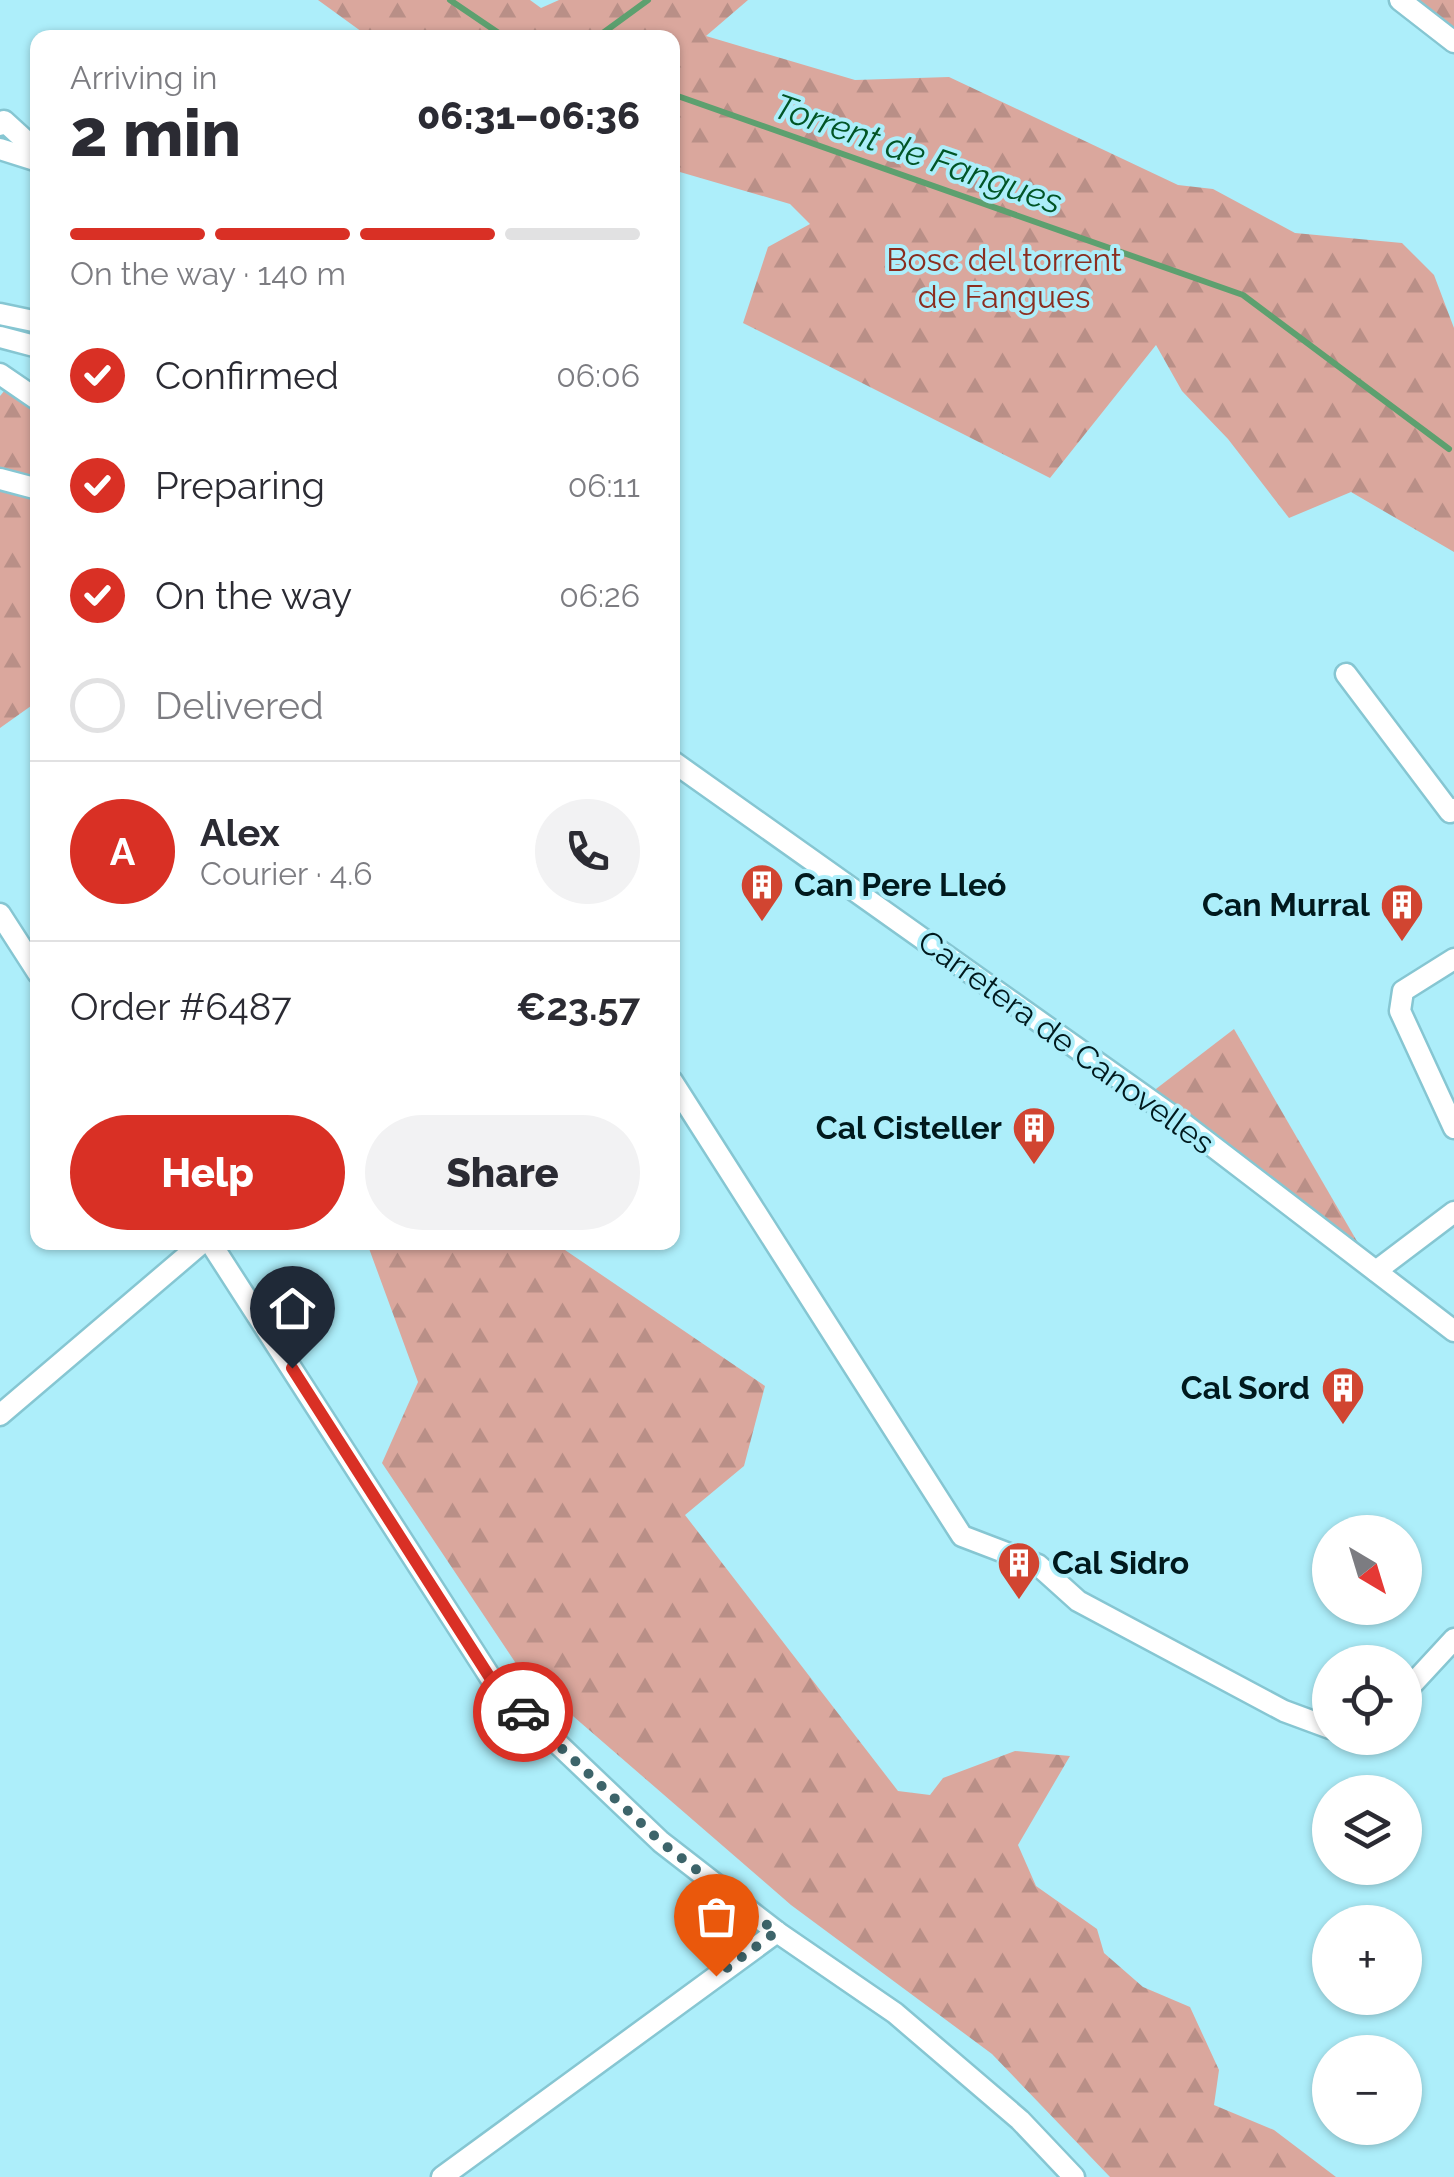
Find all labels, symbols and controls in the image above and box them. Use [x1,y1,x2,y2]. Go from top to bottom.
text: Arriving in [70,59,217,96]
water label: Torrent de Fangues [769,85,1068,222]
text: 06:31–06:36 [417,93,640,138]
text: 2 min [70,95,241,171]
park label: Bosc del torrent de Fangues [886,241,1122,315]
text: On the way · 140 m [70,255,346,292]
icon: check [70,348,125,403]
text: Confirmed [155,353,339,398]
text: 06:06 [556,357,640,394]
icon: check [70,458,125,513]
text: Preparing [155,463,325,508]
text: 06:11 [568,467,640,504]
icon: check [70,568,125,623]
text: On the way [155,573,352,618]
text: 06:26 [559,577,640,614]
text: Delivered [155,683,324,728]
button: phone [535,799,640,904]
text: Alex [200,810,280,855]
text: A [110,829,135,874]
text: Courier · 4.6 [200,855,373,892]
building icon: Can Pere Lleó [739,862,785,923]
place label: Can Pere Lleó [794,866,1007,903]
building icon: Can Murral [1379,882,1425,943]
place label: Can Murral [1202,886,1371,923]
street label: Carretera de Canovelles [911,922,1221,1161]
text: Order #6487 [70,984,292,1029]
text: €23.57 [516,984,640,1029]
building icon: Cal Cisteller [1011,1105,1057,1166]
place label: Cal Cisteller [816,1109,1002,1146]
button: Help [70,1115,345,1230]
button: Share [365,1115,640,1230]
pin [250,1266,335,1369]
icon: home [265,1281,320,1336]
building icon: Cal Sord [1320,1365,1366,1426]
place label: Cal Sord [1181,1369,1310,1406]
north arrow [1312,1515,1422,1625]
map controls [1312,1515,1422,2145]
building icon: Cal Sidro [996,1540,1042,1601]
place label: Cal Sidro [1052,1544,1189,1581]
button: locate [1312,1645,1422,1755]
courier [473,1662,573,1762]
icon: car [496,1685,551,1740]
button: layers [1312,1775,1422,1885]
pin [674,1874,759,1977]
icon: bag [689,1889,744,1944]
button: + [1312,1905,1422,2015]
button: − [1312,2035,1422,2145]

